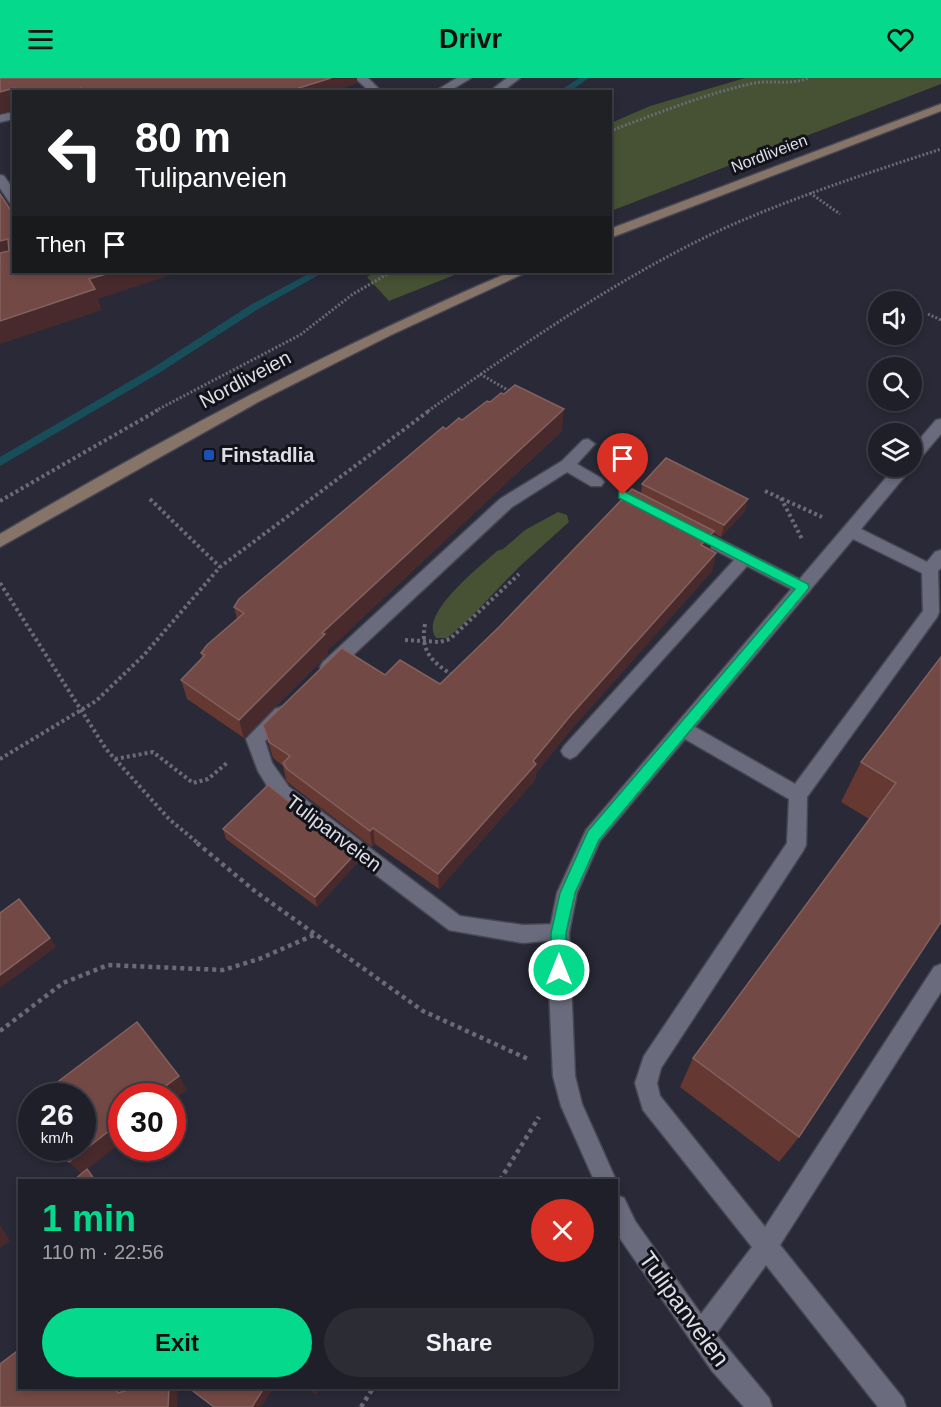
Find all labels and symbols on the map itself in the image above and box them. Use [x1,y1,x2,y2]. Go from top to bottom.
street label: Nordliveien [729,131,810,176]
street label: Nordliveien [196,346,294,412]
pin [597,433,648,495]
place label: Finstadlia [221,444,315,466]
marker: Finstadlia [202,448,216,462]
street label: Tulipanveien [282,790,386,876]
position arrow [527,938,591,1002]
speed limit sign: 30 [108,1083,186,1161]
street label: Tulipanveien [634,1246,735,1371]

